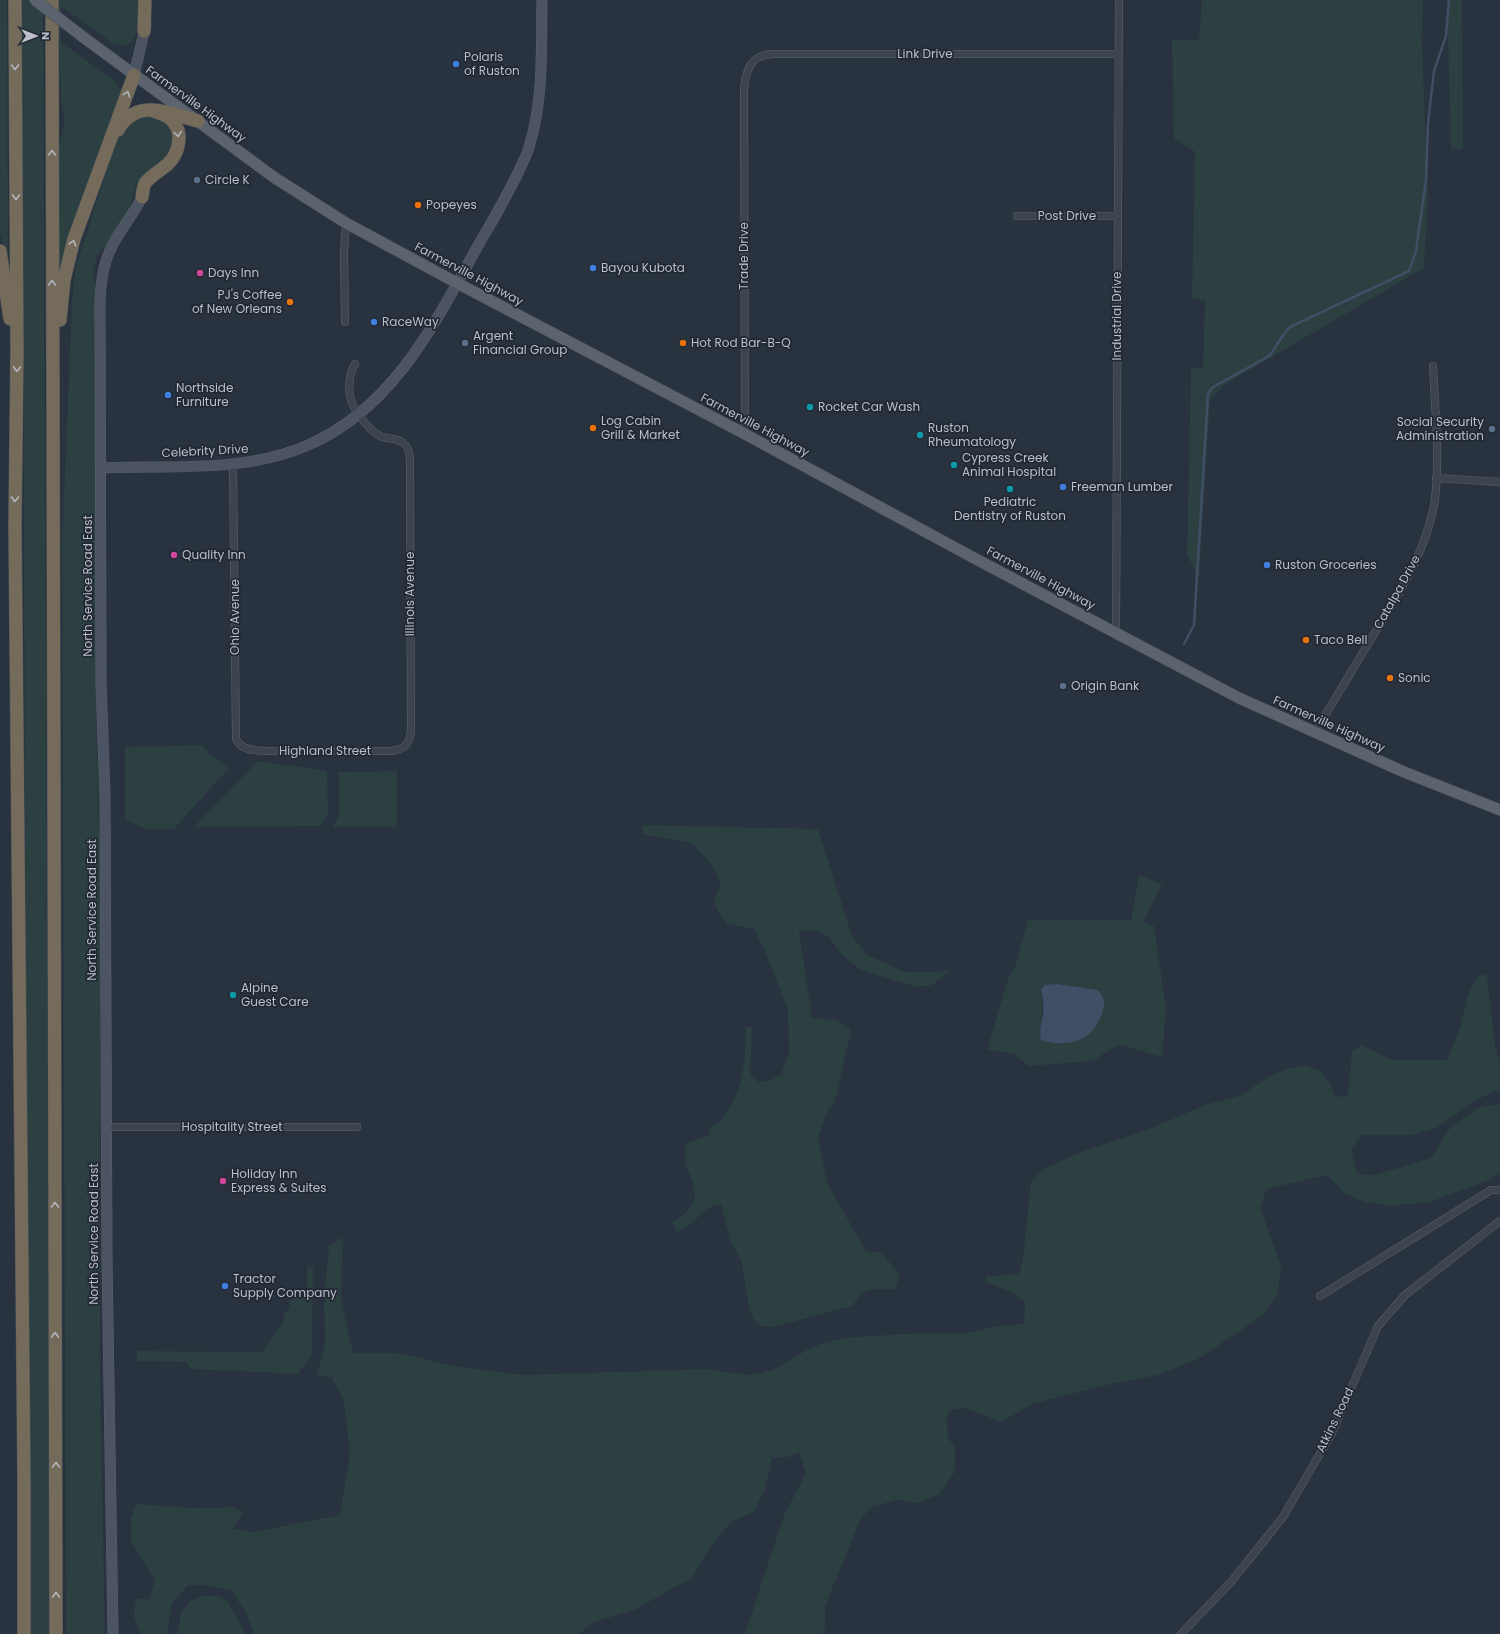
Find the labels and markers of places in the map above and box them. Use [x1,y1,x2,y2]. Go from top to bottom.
place label: Polaris of Ruston [464,48,520,79]
marker: Polaris of Ruston [451,59,461,69]
place label: Circle K [205,171,250,188]
marker: Circle K [192,175,202,185]
place label: Popeyes [426,196,477,213]
marker: Popeyes [413,200,423,210]
place label: Bayou Kubota [601,259,685,276]
marker: Bayou Kubota [588,263,598,273]
place label: Days Inn [208,264,259,281]
marker: Days Inn [195,268,205,278]
place label: PJ's Coffee of New Orleans [192,286,282,317]
marker: PJ's Coffee of New Orleans [285,297,295,307]
place label: RaceWay [382,313,439,330]
marker: RaceWay [369,317,379,327]
place label: Argent Financial Group [473,327,567,358]
place label: Hot Rod Bar-B-Q [691,334,791,351]
marker: Argent Financial Group [460,338,470,348]
marker: Hot Rod Bar-B-Q [678,338,688,348]
place label: Northside Furniture [176,379,233,410]
marker: Northside Furniture [163,390,173,400]
place label: Rocket Car Wash [818,398,920,415]
marker: Rocket Car Wash [805,402,815,412]
place label: Log Cabin Grill & Market [601,412,680,443]
place label: Social Security Administration [1396,413,1484,444]
place label: Ruston Rheumatology [928,419,1016,450]
marker: Log Cabin Grill & Market [588,423,598,433]
marker: Social Security Administration [1487,424,1497,434]
marker: Ruston Rheumatology [915,430,925,440]
place label: Cypress Creek Animal Hospital [962,449,1056,480]
marker: Cypress Creek Animal Hospital [949,460,959,470]
place label: Freeman Lumber [1071,478,1174,495]
marker: Freeman Lumber [1058,482,1068,492]
marker: Pediatric Dentistry of Ruston [1005,484,1015,494]
place label: Pediatric Dentistry of Ruston [954,493,1066,524]
place label: Quality Inn [182,546,246,563]
marker: Quality Inn [169,550,179,560]
place label: Ruston Groceries [1275,556,1377,573]
marker: Ruston Groceries [1262,560,1272,570]
place label: Taco Bell [1314,631,1368,648]
marker: Taco Bell [1301,635,1311,645]
place label: Sonic [1398,669,1431,686]
marker: Sonic [1385,673,1395,683]
place label: Origin Bank [1071,677,1140,694]
marker: Origin Bank [1058,681,1068,691]
place label: Alpine Guest Care [241,979,309,1010]
marker: Alpine Guest Care [228,990,238,1000]
place label: Holiday Inn Express & Suites [231,1165,327,1196]
marker: Holiday Inn Express & Suites [218,1176,228,1186]
place label: Tractor Supply Company [233,1270,337,1301]
marker: Tractor Supply Company [220,1281,230,1291]

